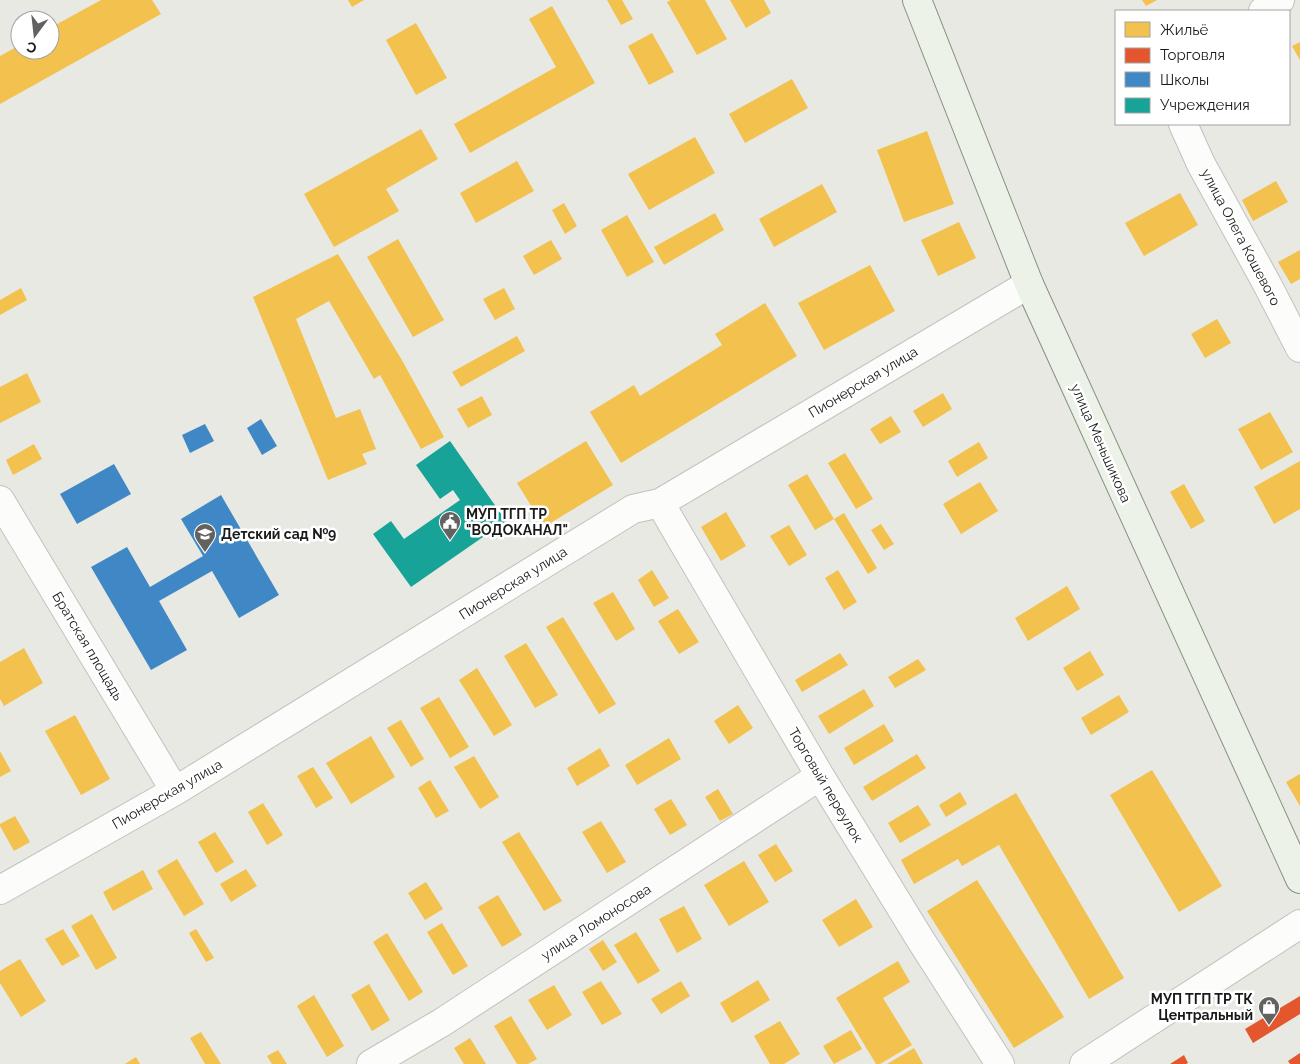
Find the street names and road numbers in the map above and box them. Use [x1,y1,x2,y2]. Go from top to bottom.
street label: улица Олега Кошевого [1198,166,1284,308]
street label: Пионерская улица [806,343,920,421]
street label: улица Меньшикова [1068,381,1134,505]
street label: Пионерская улица [456,543,570,623]
street label: Братская площадь [49,589,127,703]
street label: Торговый переулок [785,725,867,845]
street label: Пионерская улица [109,756,225,832]
street label: улица Ломоносова [538,881,654,963]

